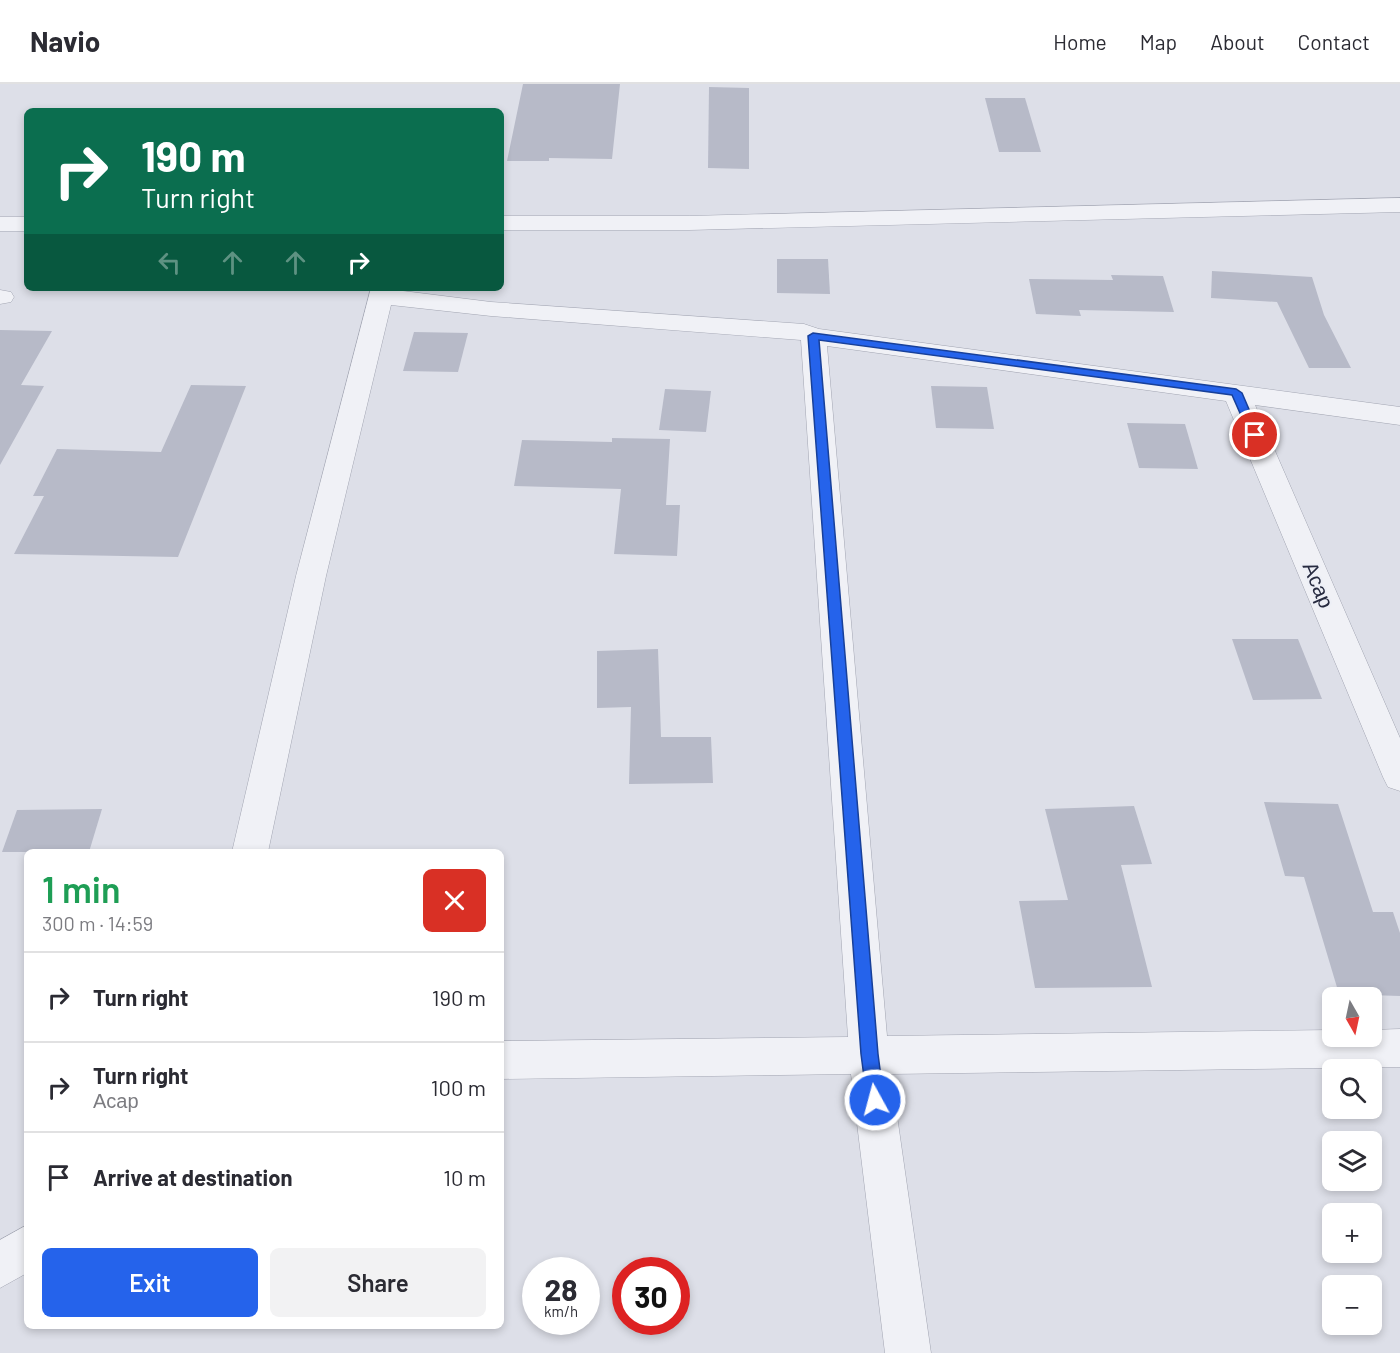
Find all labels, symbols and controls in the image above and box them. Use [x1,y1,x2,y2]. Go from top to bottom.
text: Navio [30,24,100,58]
text: Home [1053,29,1107,54]
text: Map [1140,29,1177,54]
text: About [1210,29,1265,54]
text: Contact [1298,29,1370,54]
text: 190 m [141,130,246,180]
icon: right [42,132,120,210]
text: Turn right [141,181,255,213]
icon: left [153,246,186,279]
icon: ahead [216,246,249,279]
icon: ahead [279,246,312,279]
icon: right [342,246,375,279]
pin [1229,409,1280,460]
icon: arrive [1238,418,1271,451]
street label: Асар [1299,557,1340,611]
text: 1 min [42,867,121,910]
button: close [423,869,486,932]
text: 300 m · 14:59 [42,911,153,935]
icon: right [42,981,75,1014]
text: Turn right [93,984,188,1010]
text: 190 m [432,984,486,1010]
north arrow [1322,987,1382,1047]
map controls [1322,987,1382,1335]
button: search [1322,1059,1382,1119]
text: Turn right [93,1062,188,1088]
position arrow [843,1068,907,1132]
icon: right [42,1071,75,1104]
text: 100 m [431,1074,486,1100]
text: Асар [93,1088,139,1112]
button: layers [1322,1131,1382,1191]
icon: arrive [42,1161,75,1194]
text: Arrive at destination [93,1164,292,1190]
text: 10 m [443,1164,486,1190]
button: + [1322,1203,1382,1263]
button: Exit [42,1248,258,1317]
button: Share [270,1248,486,1317]
speed limit sign: 30 [612,1257,690,1335]
text: 28 [544,1271,578,1307]
button: − [1322,1275,1382,1335]
text: km/h [544,1302,578,1320]

